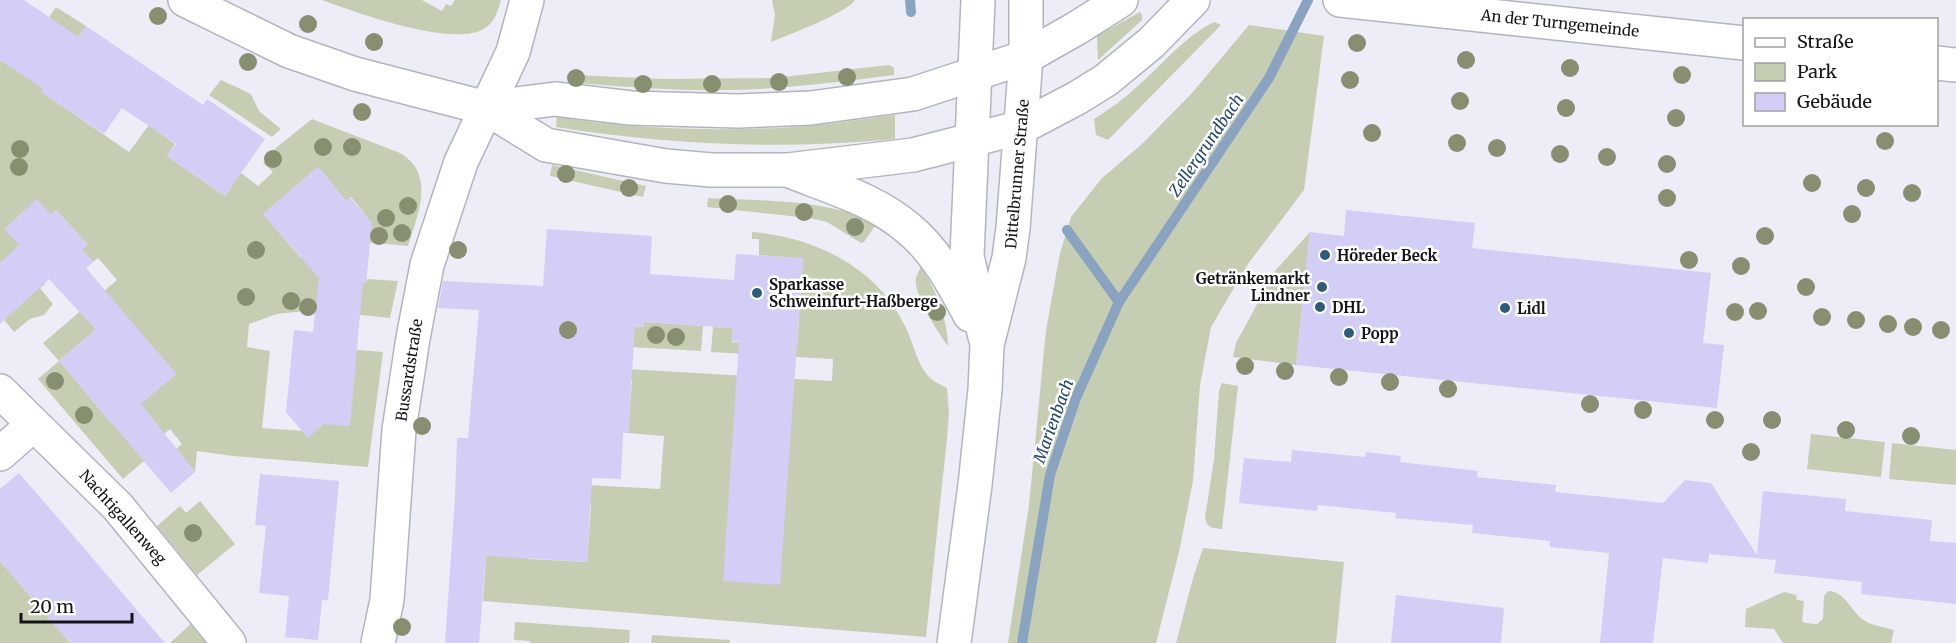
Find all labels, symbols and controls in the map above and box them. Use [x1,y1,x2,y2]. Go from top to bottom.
street label: An der Turngemeinde [1479,5,1640,41]
legend [1743,18,1938,126]
text: Straße [1797,30,1854,53]
text: Park [1797,60,1838,83]
water label: Zellergrundbach [1164,90,1248,201]
text: Gebäude [1797,90,1872,113]
street label: Dittelbrunner Straße [1001,98,1033,250]
place label: Höreder Beck [1337,246,1438,265]
marker: Höreder Beck [1318,248,1332,262]
place label: Getränkemarkt Lindner [1196,269,1310,305]
place label: Sparkasse Schweinfurt-Haßberge [769,275,938,311]
marker: Getränkemarkt Lindner [1315,280,1329,294]
marker: Sparkasse Schweinfurt-Haßberge [750,286,764,300]
place label: DHL [1332,298,1366,317]
place label: Lidl [1517,299,1546,318]
marker: DHL [1313,300,1327,314]
marker: Lidl [1498,301,1512,315]
street label: Bussardstraße [392,317,427,423]
place label: Popp [1361,324,1399,343]
marker: Popp [1342,326,1356,340]
water label: Marienbach [1028,376,1077,467]
street label: Nachtigallenweg [76,466,170,568]
scale bar [21,586,132,624]
text: 20 m [30,595,74,618]

